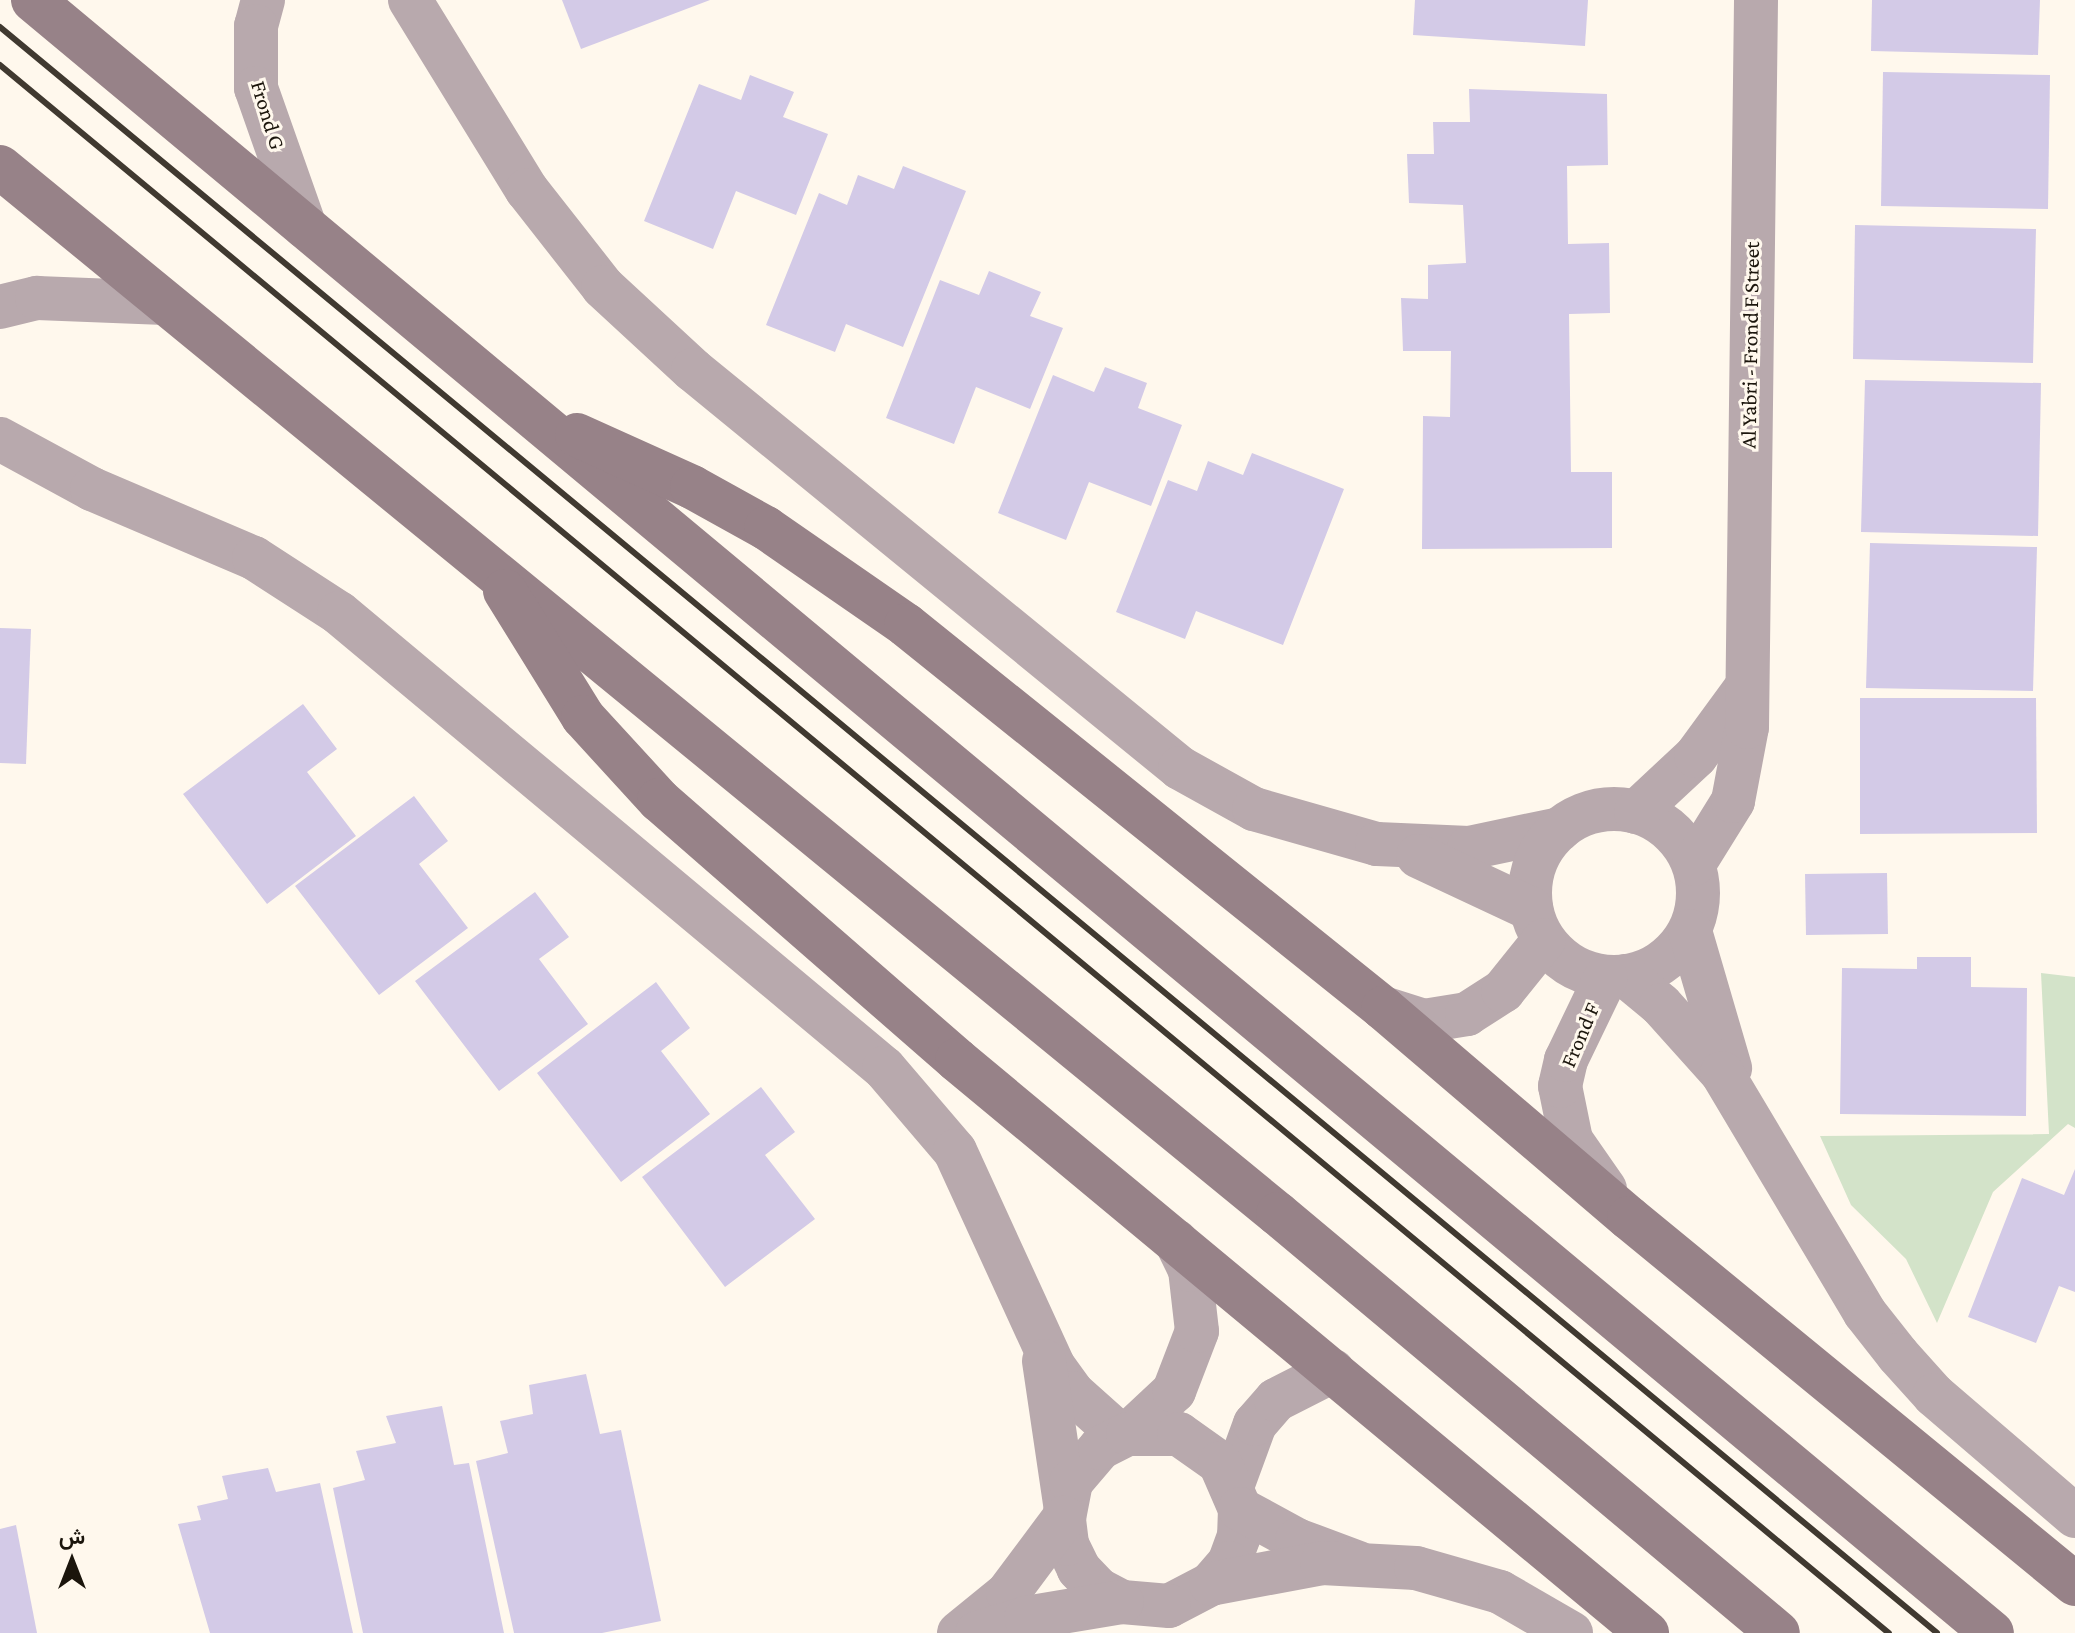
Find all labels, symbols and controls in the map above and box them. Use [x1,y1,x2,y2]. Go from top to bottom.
street label: Frond G [245,77,291,153]
street label: Al Yabri - Frond F Street [1735,241,1765,449]
street label: Frond F [1555,999,1605,1071]
north arrow [32,1521,112,1601]
text: ش [59,1524,85,1549]

